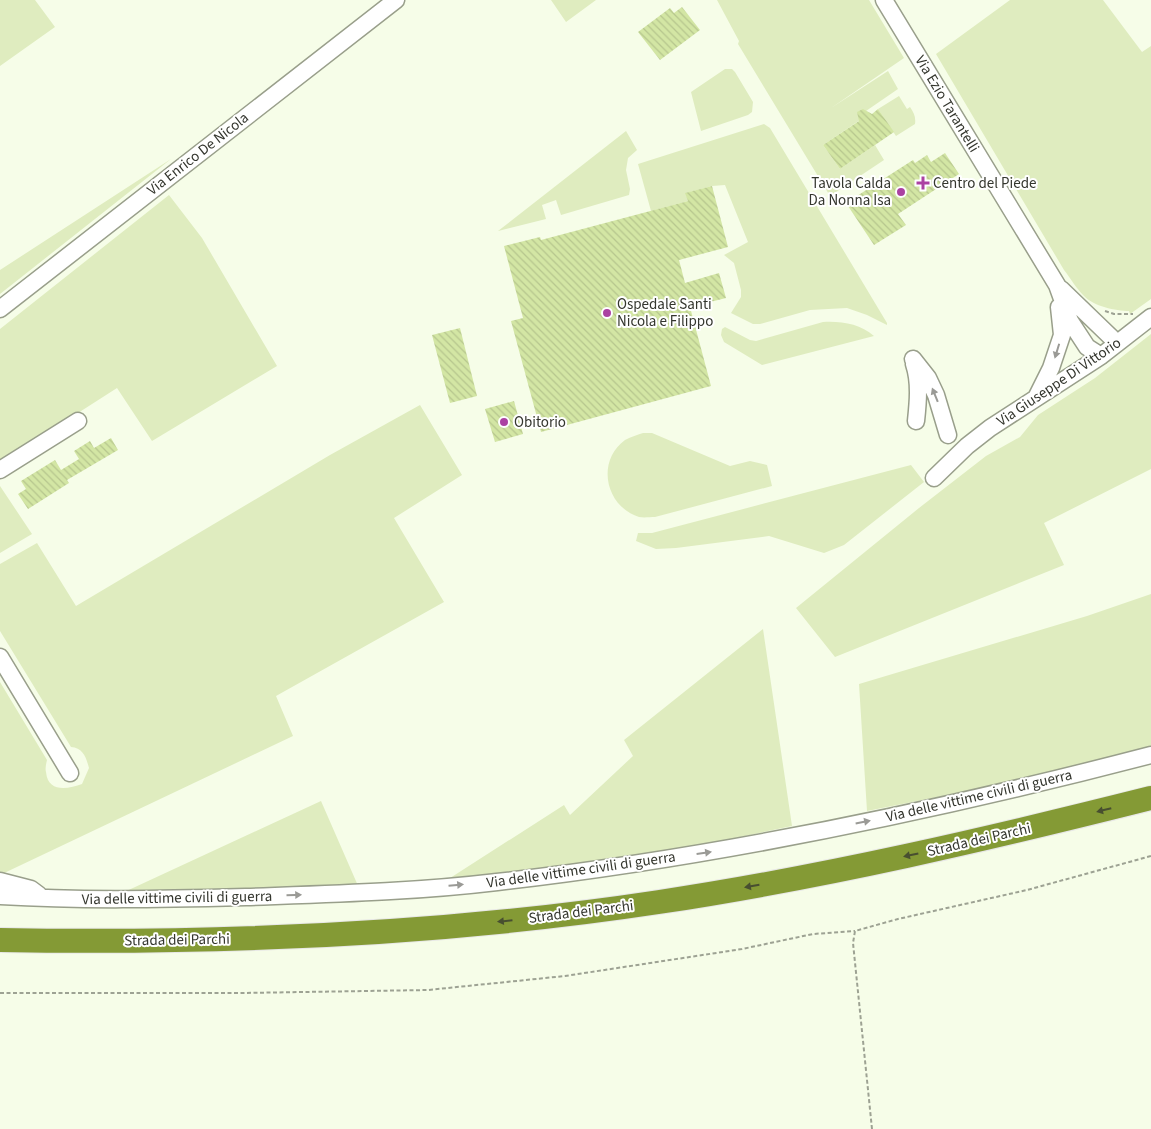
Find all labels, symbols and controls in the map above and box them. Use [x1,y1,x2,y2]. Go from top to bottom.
street label: Via Ezio Tarantelli [910,52,984,156]
street label: Via Enrico De Nicola [143,108,253,200]
place label: Tavola Calda Da Nonna Isa [809,173,891,211]
place label: Centro del Piede [933,173,1036,194]
marker: Centro del Piede [917,177,929,189]
marker: Tavola Calda Da Nonna Isa [895,186,907,198]
place label: Ospedale Santi Nicola e Filippo [617,294,713,332]
marker: Ospedale Santi Nicola e Filippo [601,307,613,319]
street label: Via Giuseppe Di Vittorio [993,332,1125,432]
one-way arrow [1052,343,1060,358]
one-way arrow [931,387,939,402]
place label: Obitorio [514,412,566,433]
marker: Obitorio [498,416,510,428]
street label: Via delle vittime civili di guerra [884,764,1074,828]
one-way arrow [1096,806,1111,814]
one-way arrow [855,817,871,825]
street label: Strada dei Parchi [925,818,1033,862]
street label: Via delle vittime civili di guerra [485,846,677,894]
one-way arrow [696,849,712,857]
one-way arrow [904,851,919,859]
one-way arrow [448,881,464,889]
one-way arrow [744,883,760,891]
street label: Via delle vittime civili di guerra [82,886,272,910]
one-way arrow [286,891,302,899]
street label: Strada dei Parchi [527,895,635,929]
one-way arrow [496,917,512,925]
street label: Strada dei Parchi [124,929,230,951]

